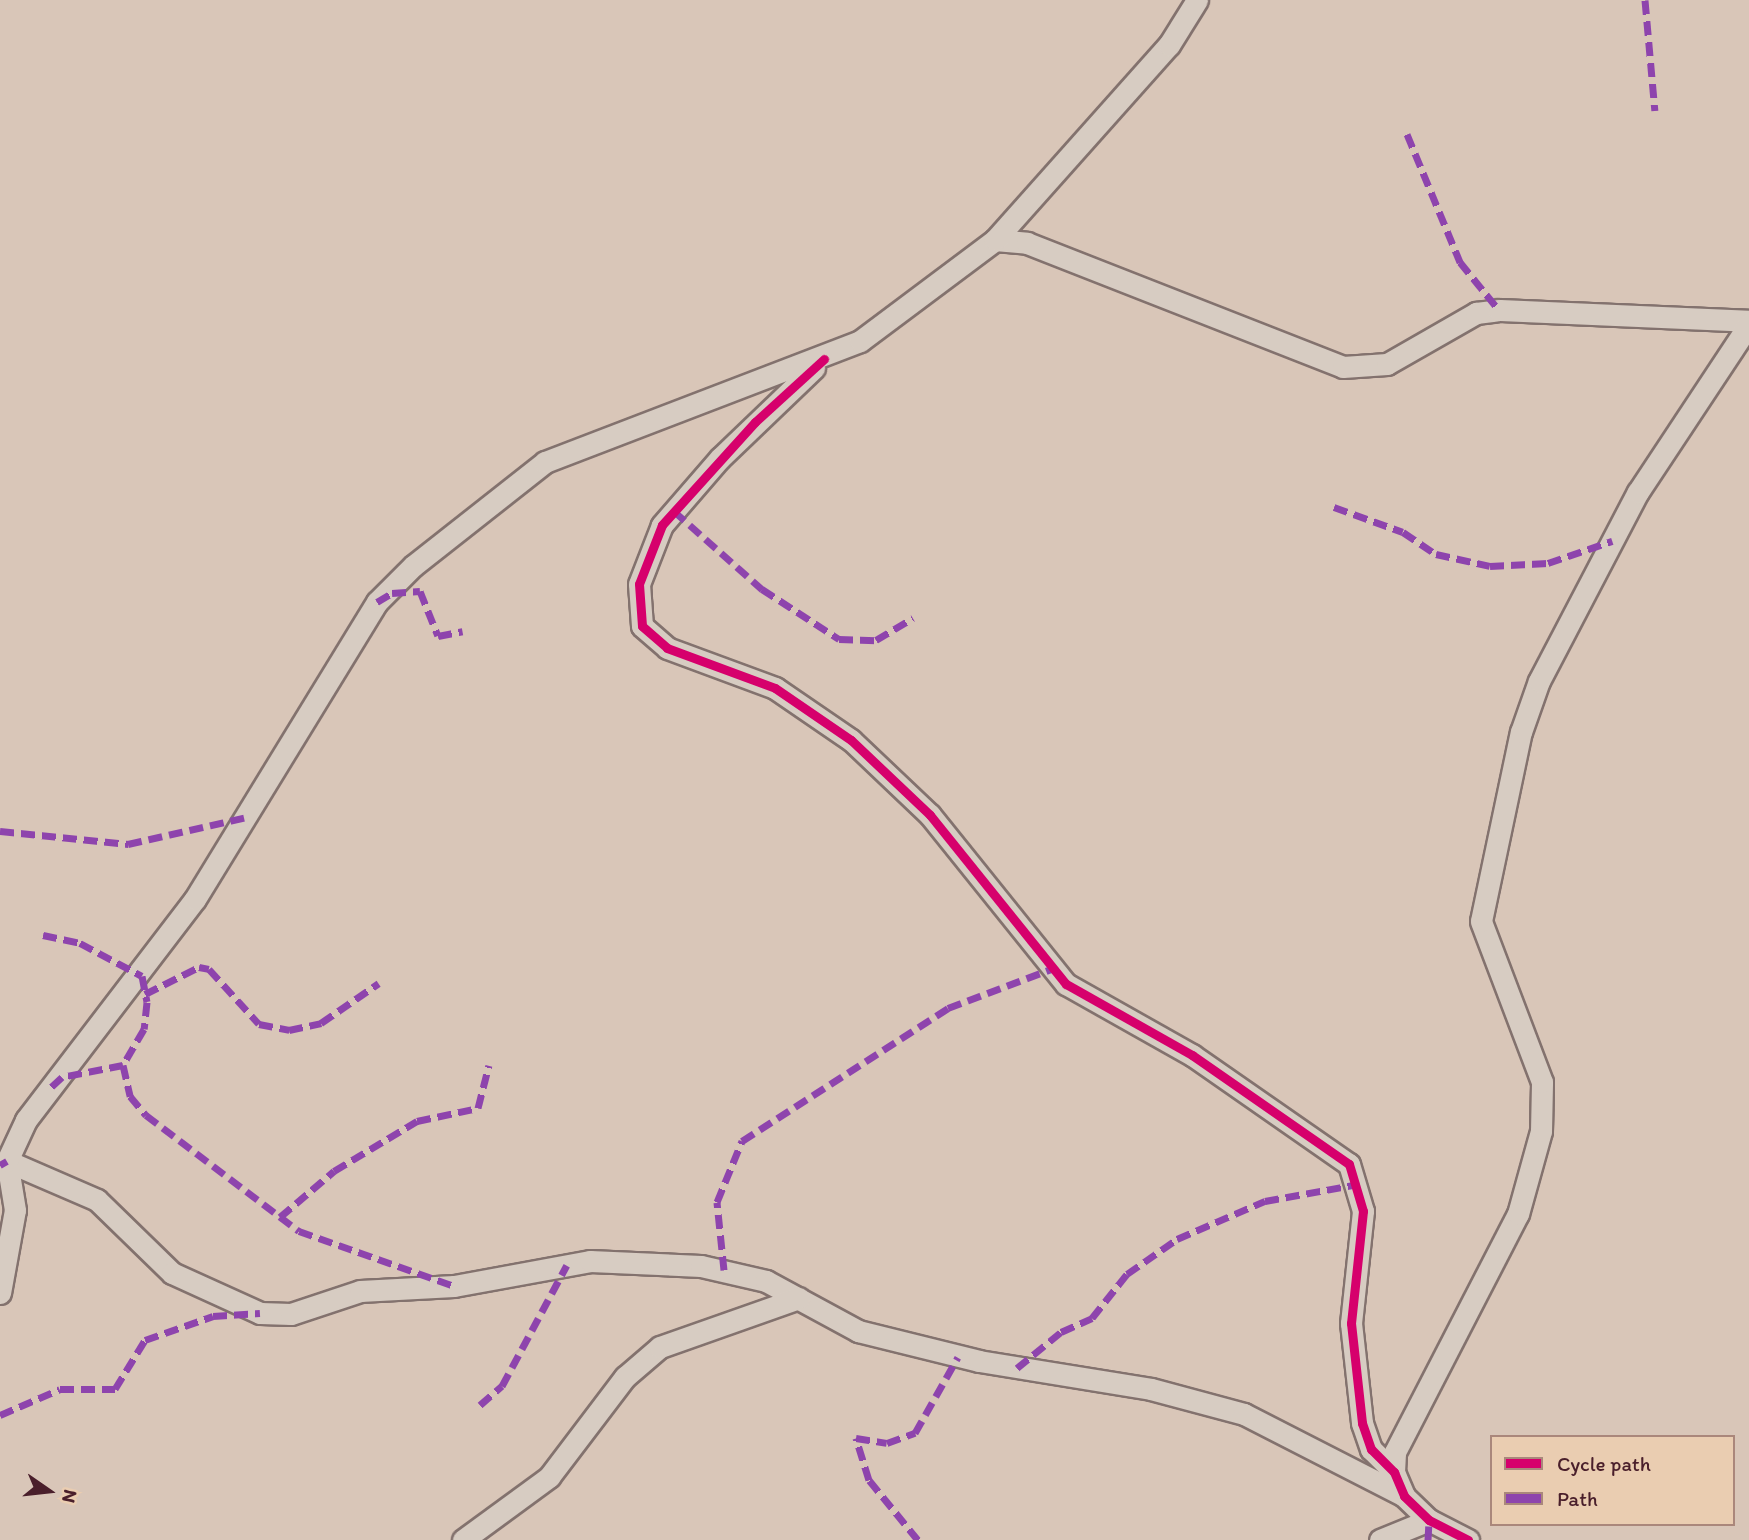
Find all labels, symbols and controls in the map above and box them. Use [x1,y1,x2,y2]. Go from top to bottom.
legend [1490,1435,1735,1526]
text: Cycle path [1557,1451,1651,1476]
north arrow [14,1456,84,1526]
text: Path [1557,1486,1598,1511]
text: N [57,1487,83,1505]

